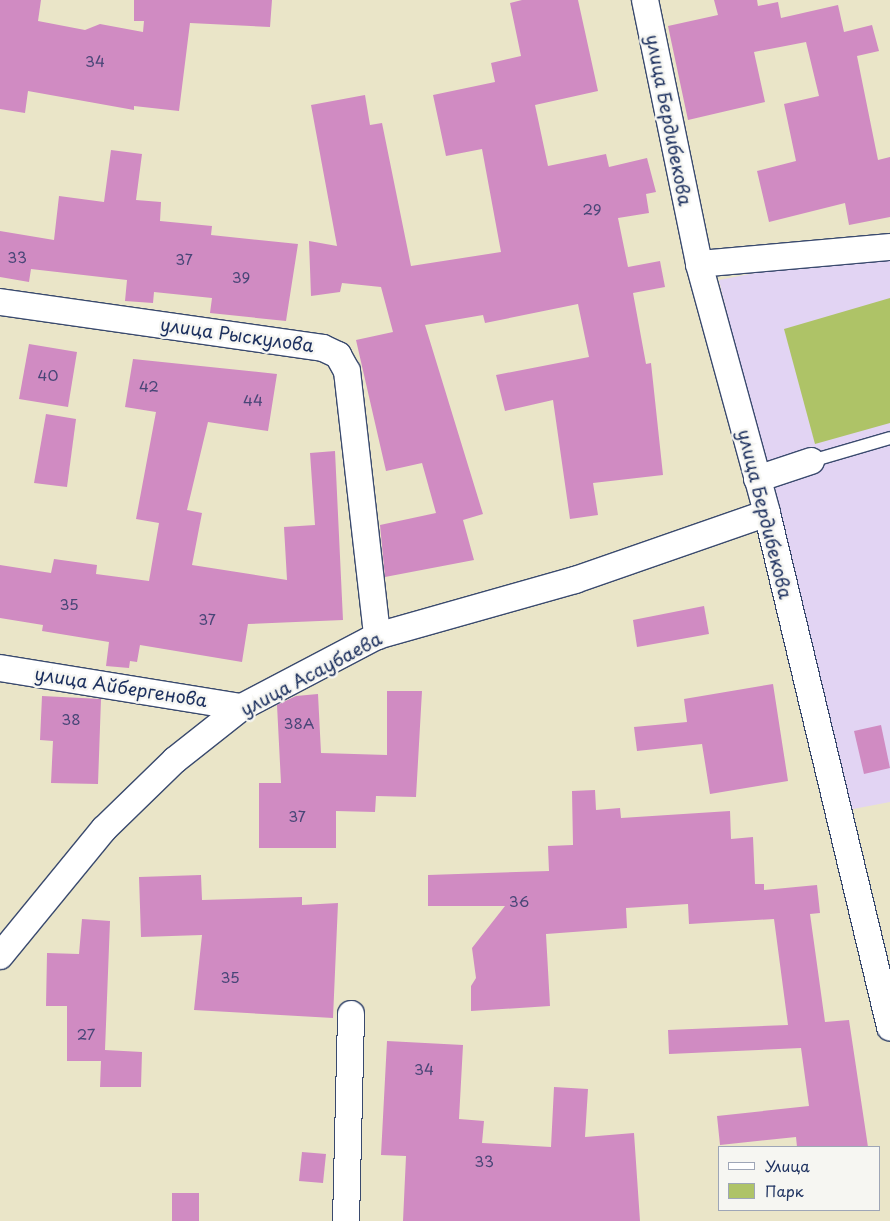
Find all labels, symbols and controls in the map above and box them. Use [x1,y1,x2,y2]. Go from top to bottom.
street label: улица Бердибекова [642,32,696,208]
house number: 34 [85,52,105,70]
house number: 29 [582,200,602,218]
house number: 33 [7,248,27,266]
house number: 37 [175,250,193,268]
house number: 39 [232,268,250,286]
street label: улица Рыскулова [158,313,316,357]
house number: 40 [38,366,58,384]
house number: 42 [139,377,159,395]
house number: 44 [243,391,263,409]
street label: улица Бердибекова [733,427,797,601]
house number: 35 [59,595,79,613]
house number: 37 [198,610,216,628]
street label: улица Асаубаева [236,627,386,721]
street label: улица Айбергенова [33,663,209,711]
house number: 38 [61,710,81,728]
house number: 38А [284,714,314,732]
house number: 37 [288,807,306,825]
house number: 36 [509,892,529,910]
house number: 35 [220,968,240,986]
house number: 27 [77,1025,95,1043]
house number: 34 [414,1060,434,1078]
legend [718,1146,880,1211]
house number: 33 [474,1152,494,1170]
text: Улица [765,1154,810,1177]
text: Парк [765,1179,804,1202]

